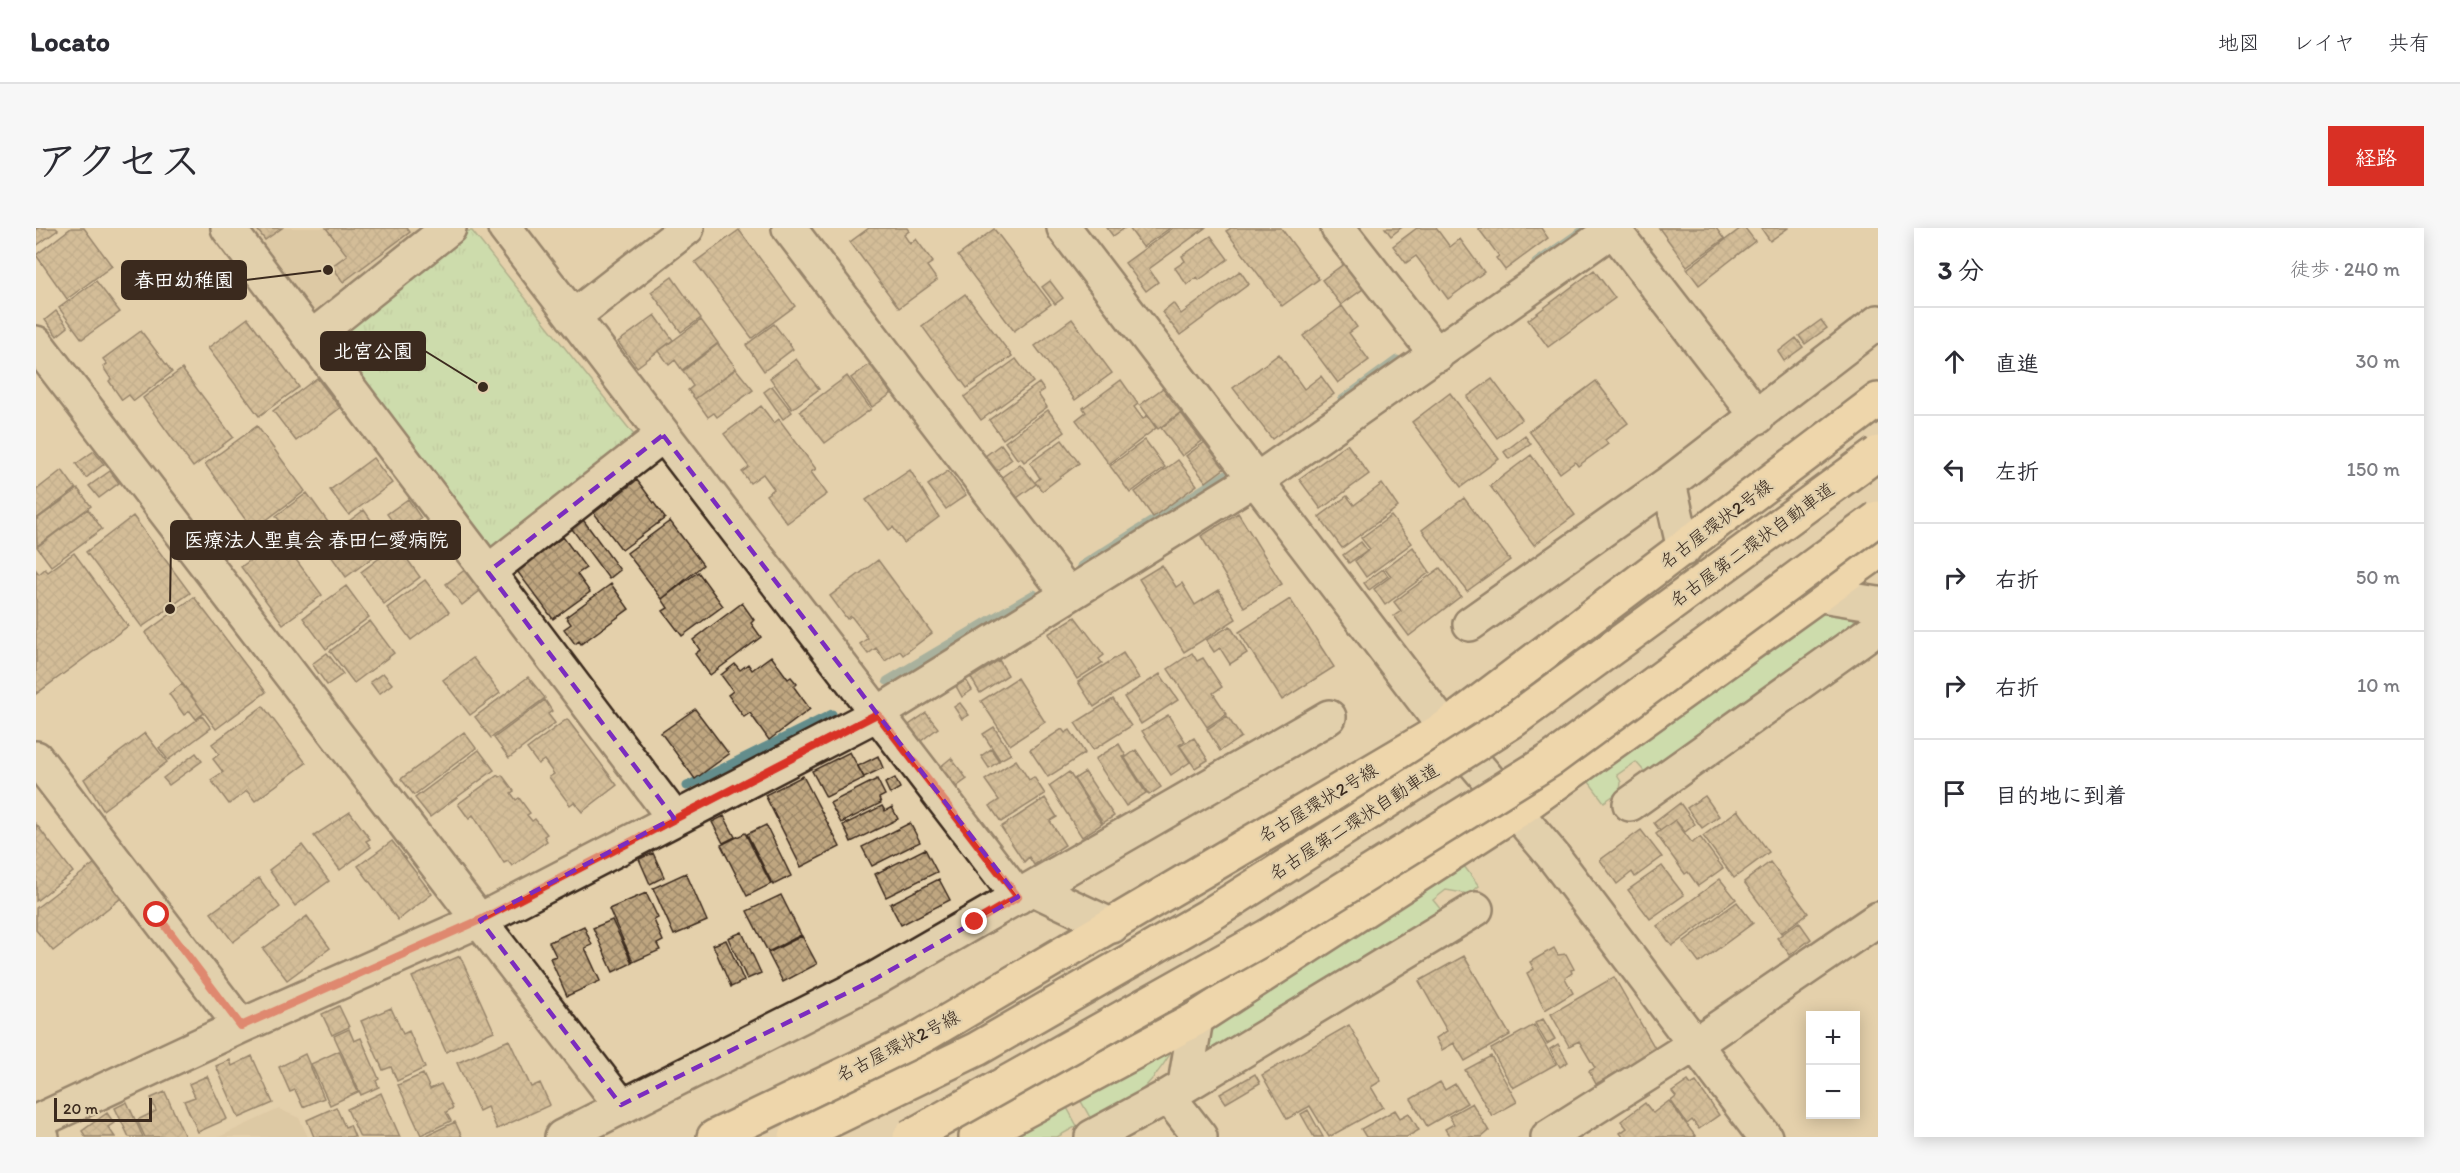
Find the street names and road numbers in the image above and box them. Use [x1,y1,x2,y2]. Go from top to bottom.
street label: 名古屋環状2号線 [1655,474,1777,574]
street label: 名古屋第二環状自動車道 [1665,478,1839,612]
street label: 名古屋環状2号線 [1254,759,1382,847]
street label: 名古屋第二環状自動車道 [1265,759,1443,885]
street label: 名古屋環状2号線 [833,1005,963,1087]

